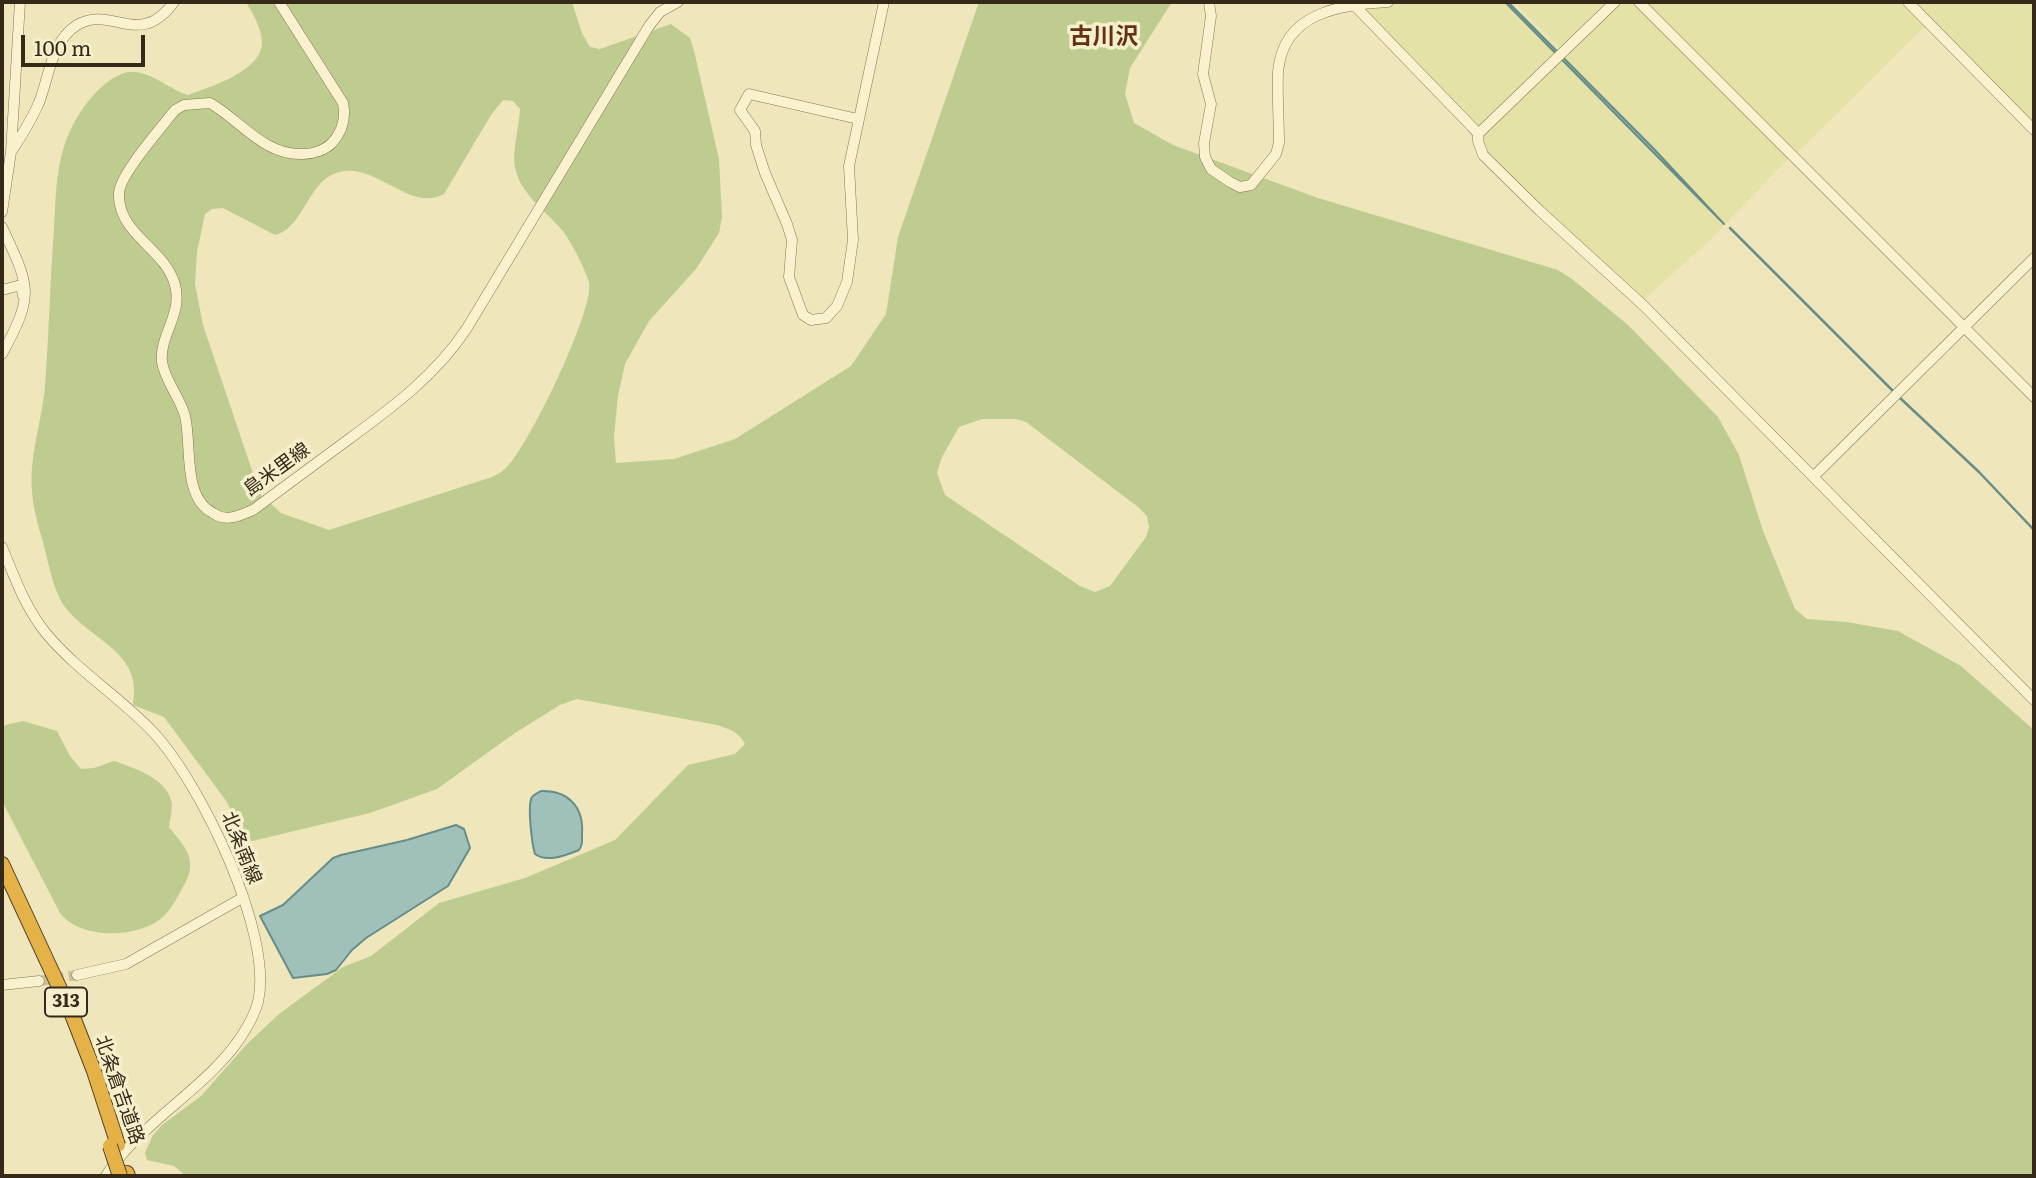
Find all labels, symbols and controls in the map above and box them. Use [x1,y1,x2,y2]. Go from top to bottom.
scale bar [24,21,149,65]
district label: 古川沢 [1070,23,1138,51]
text: 100 m [34,31,91,62]
street label: 島米里線 [240,438,314,502]
street label: 北条南線 [216,808,266,888]
road number: 313 [45,987,87,1016]
street label: 北条倉吉道路 [90,1032,148,1148]

